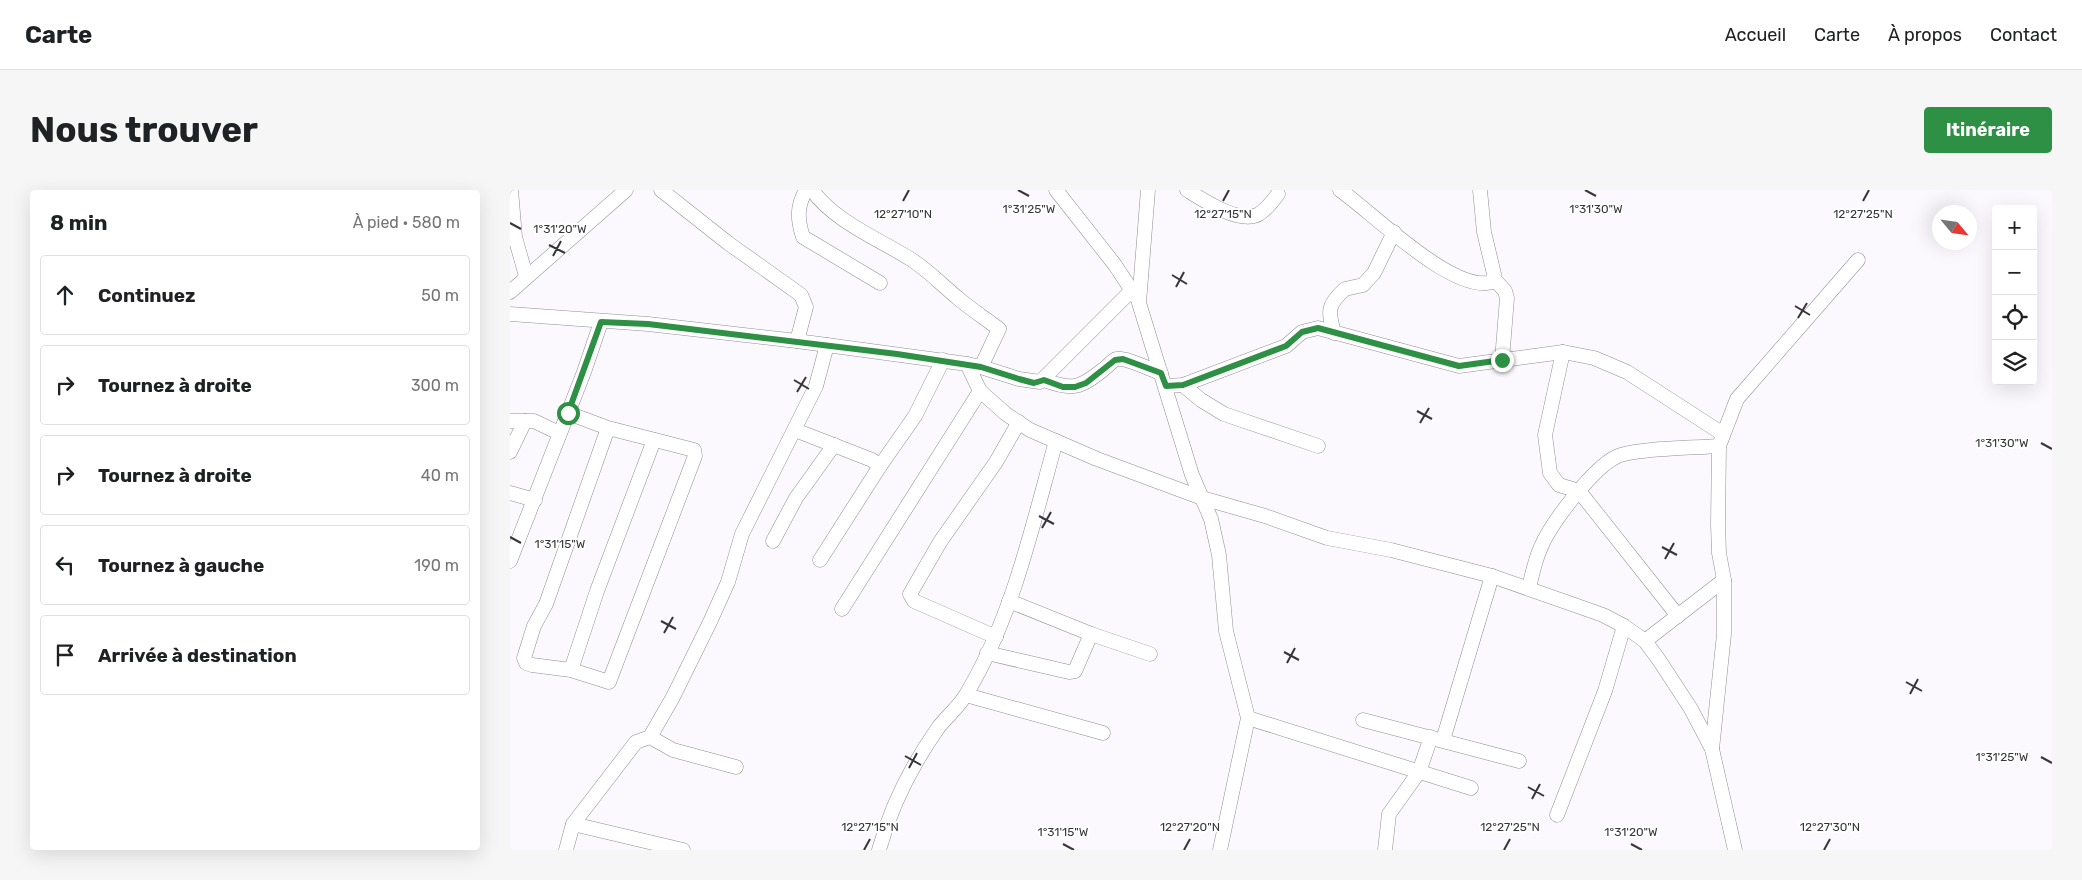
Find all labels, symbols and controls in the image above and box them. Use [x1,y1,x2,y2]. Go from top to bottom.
text: Carte [25,21,92,49]
text: Accueil [1725,24,1786,46]
text: Carte [1814,24,1860,46]
text: À propos [1888,24,1962,46]
text: Contact [1990,24,2057,46]
button: Itinéraire [1924,107,2052,153]
text: Nous trouver [30,109,258,151]
text: 1°31'25"W [1003,202,1056,216]
text: 1°31'30"W [1569,202,1623,216]
north arrow [1932,205,1977,250]
map controls [1992,205,2037,385]
button: + [1992,205,2037,250]
text: 12°27'10"N [874,207,932,221]
text: 12°27'15"N [1194,207,1252,221]
text: 12°27'25"N [1833,207,1893,221]
text: 8 min [50,210,107,235]
text: À pied · 580 m [353,213,460,232]
text: 1°31'20"W [533,222,587,236]
button: − [1992,250,2037,295]
icon: ahead [51,281,79,309]
text: Continuez [98,284,196,307]
text: 50 m [421,286,459,305]
button: locate [1992,295,2037,340]
button: layers [1992,340,2037,385]
route end [1491,349,1514,372]
icon: right [51,371,79,399]
text: Tournez à droite [98,374,252,397]
text: 300 m [411,376,459,395]
route start [557,402,580,425]
text: 1°31'30"W [1975,436,2029,450]
icon: right [51,461,79,489]
text: Tournez à droite [98,464,252,487]
text: 40 m [421,466,459,485]
text: 1°31'15"W [535,537,586,551]
icon: left [51,551,79,579]
text: Tournez à gauche [98,554,264,577]
text: 190 m [414,556,459,575]
icon: arrive [51,641,79,669]
text: Arrivée à destination [98,644,297,667]
text: 1°31'25"W [1976,750,2029,764]
text: 12°27'15"N [841,820,899,834]
text: 12°27'20"N [1160,820,1220,834]
text: 12°27'25"N [1480,820,1540,834]
text: 12°27'30"N [1800,820,1860,834]
text: 1°31'15"W [1038,825,1089,839]
text: 1°31'20"W [1604,825,1658,839]

